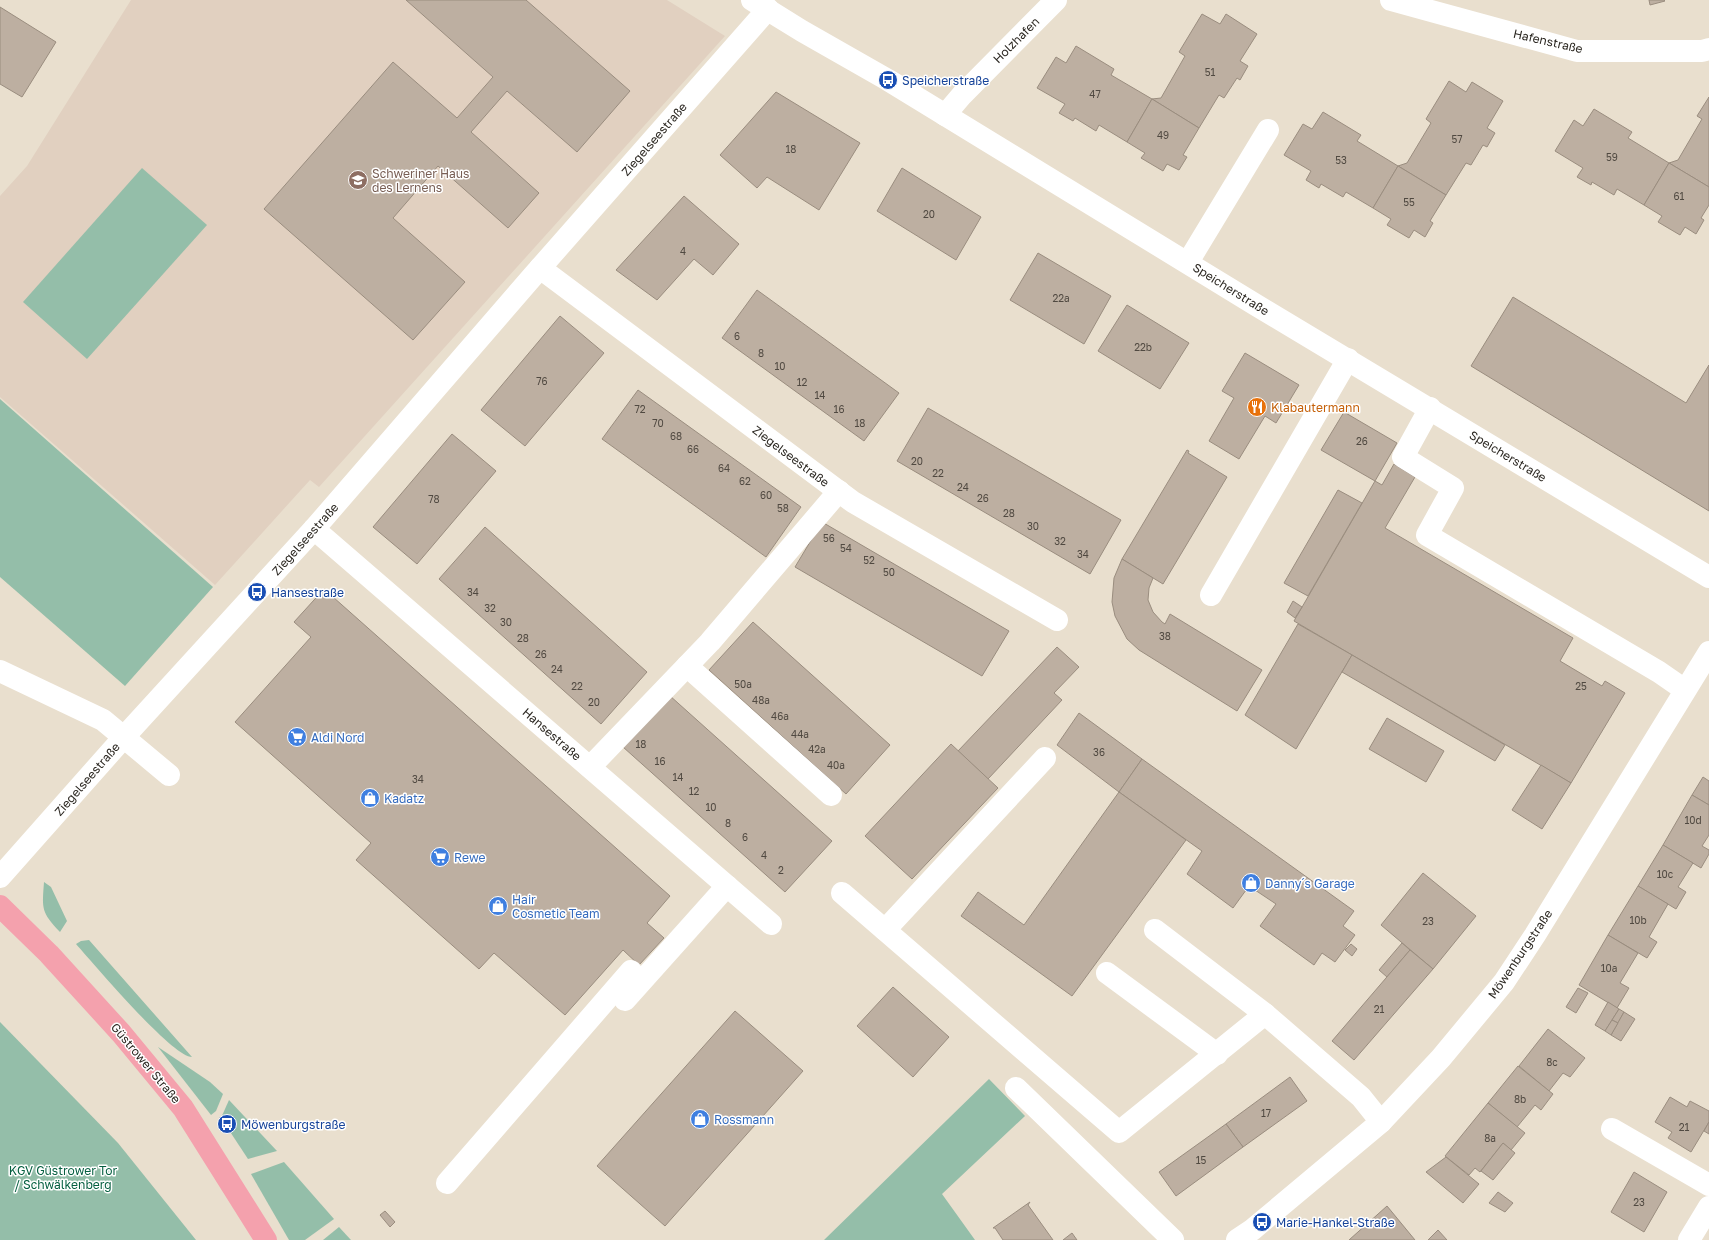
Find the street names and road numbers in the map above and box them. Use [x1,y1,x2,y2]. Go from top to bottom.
street label: Holzhafen [990,14,1042,66]
street label: Hafenstraße [1512,26,1584,56]
street label: Ziegelseestraße [618,99,690,179]
street label: Speicherstraße [1190,260,1272,318]
street label: Ziegelseestraße [750,422,832,490]
street label: Speicherstraße [1467,427,1549,485]
street label: Ziegelseestraße [269,500,341,578]
street label: Hansestraße [520,704,585,764]
street label: Ziegelseestraße [51,739,123,819]
street label: Möwenburgstraße [1485,907,1555,1001]
street label: Güstrower Straße [108,1020,184,1106]

